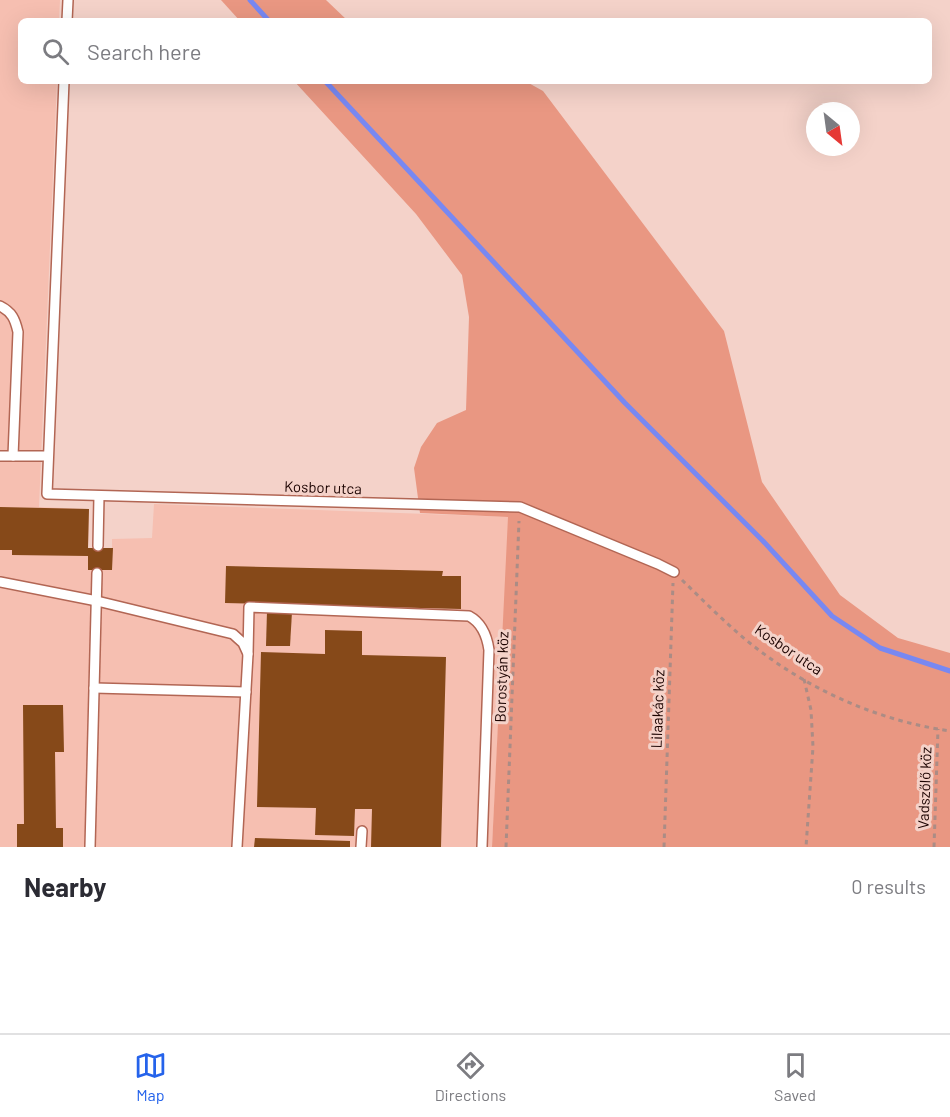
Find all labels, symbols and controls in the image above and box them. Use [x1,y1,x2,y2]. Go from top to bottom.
search box [18,18,932,84]
icon: search [39,35,72,68]
text: Search here [87,38,201,64]
north arrow [806,102,860,156]
street label: Kosbor utca [284,477,362,497]
street label: Kosbor utca [752,620,826,678]
street label: Borostyán köz [490,631,512,723]
street label: Lilaakác köz [647,669,667,749]
street label: Vadszőlő köz [914,746,934,829]
text: Nearby [24,871,106,902]
text: 0 results [851,874,926,898]
tab: Map [134,1049,167,1104]
tab: Directions [435,1049,506,1104]
tab: Saved [774,1049,816,1104]

